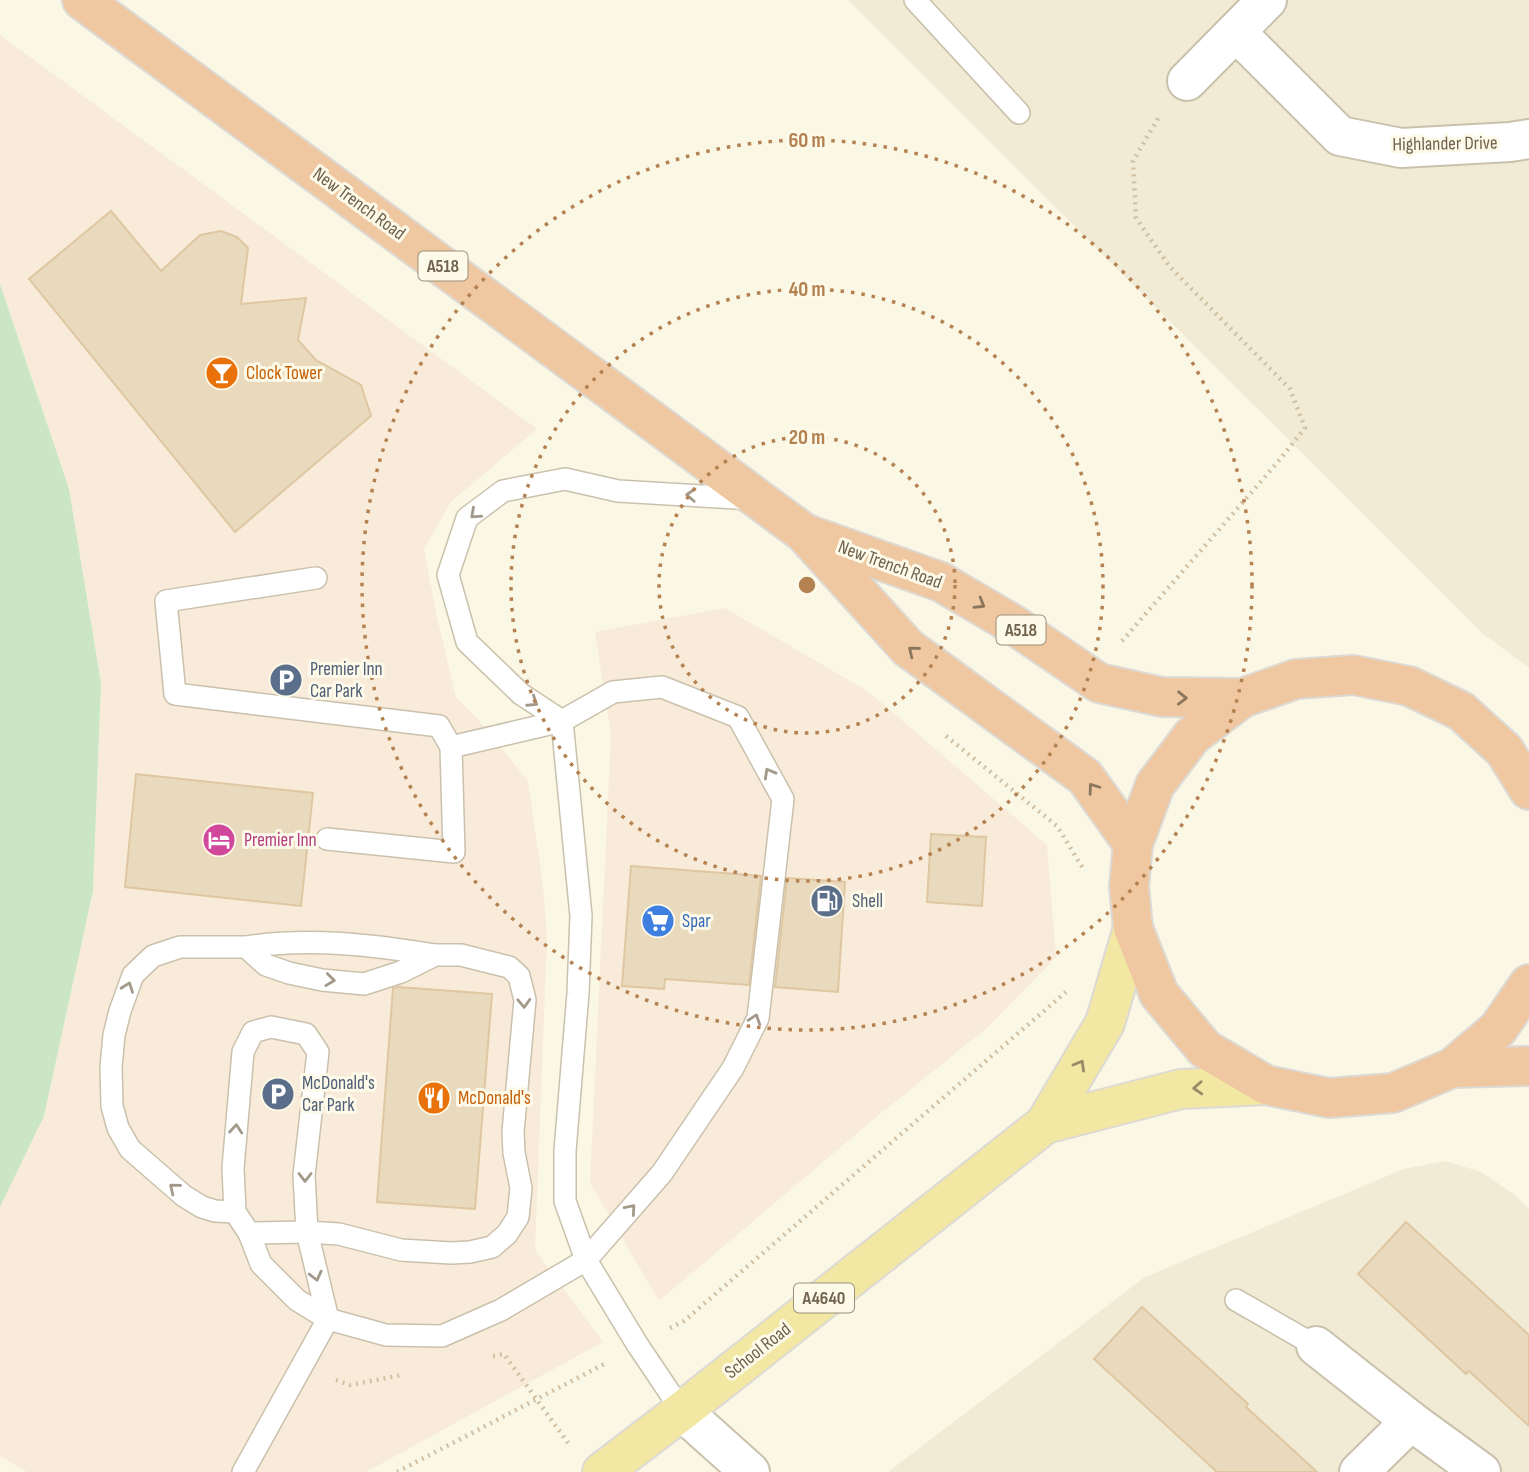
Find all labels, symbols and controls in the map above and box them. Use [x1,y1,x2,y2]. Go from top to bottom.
text: 60 m [788,128,826,153]
street label: Highlander Drive [1392,132,1498,156]
street label: New Trench Road [308,163,410,245]
road number: A518 [418,252,467,280]
text: 40 m [789,277,825,302]
bar icon: Clock Tower [203,354,241,392]
place label: Clock Tower [246,362,323,385]
text: 20 m [789,425,825,450]
one-way arrow [686,488,697,503]
one-way arrow [470,506,483,518]
street label: New Trench Road [835,536,945,594]
centre of rings [795,573,819,597]
one-way arrow [972,596,985,609]
road number: A518 [996,616,1046,644]
one-way arrow [908,647,921,659]
place label: Premier Inn Car Park [310,658,383,703]
parking icon: Premier Inn Car Park [267,661,305,699]
one-way arrow [1177,690,1188,705]
one-way arrow [525,693,538,706]
one-way arrow [764,768,777,781]
one-way arrow [1089,784,1101,796]
hotel icon: Premier Inn [200,821,238,859]
place label: Premier Inn [244,829,317,852]
fuel station icon: Shell [808,882,846,920]
place label: Shell [852,890,883,913]
supermarket icon: Spar [639,902,677,940]
place label: Spar [682,910,711,933]
one-way arrow [324,973,336,988]
one-way arrow [120,981,134,993]
one-way arrow [516,997,531,1008]
one-way arrow [747,1014,761,1026]
one-way arrow [1072,1059,1085,1072]
place label: McDonald's Car Park [302,1072,375,1117]
parking icon: McDonald's Car Park [259,1075,297,1113]
restaurant icon: McDonald's [415,1079,453,1117]
one-way arrow [1192,1081,1203,1096]
place label: McDonald's [458,1087,531,1110]
one-way arrow [228,1123,243,1134]
one-way arrow [297,1173,313,1183]
one-way arrow [169,1184,182,1196]
one-way arrow [623,1204,635,1217]
one-way arrow [308,1270,322,1282]
road number: A4640 [794,1283,854,1312]
street label: School Road [720,1318,796,1384]

